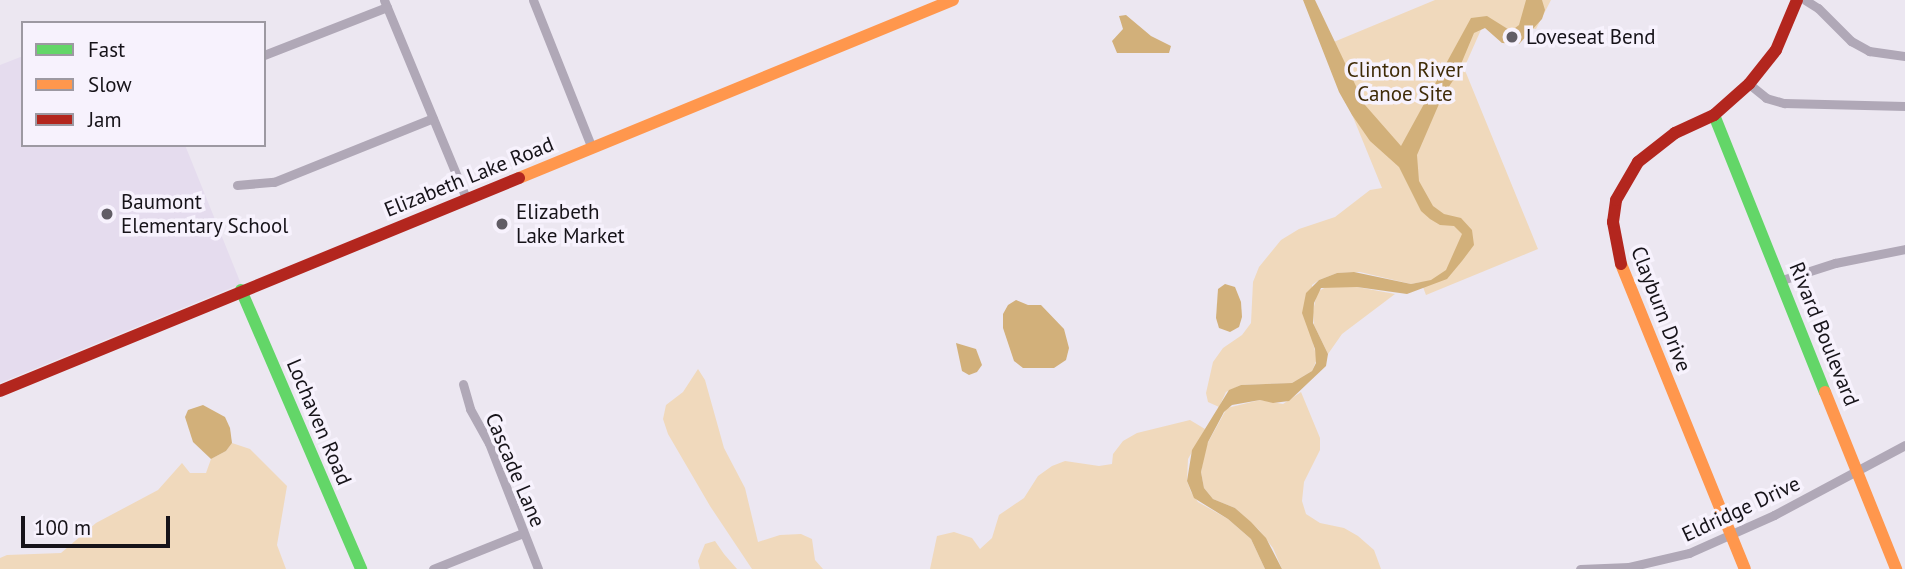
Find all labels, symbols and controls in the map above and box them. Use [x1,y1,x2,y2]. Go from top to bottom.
legend [21,21,266,147]
place label: Loveseat Bend [1526,24,1656,50]
marker: Loveseat Bend [1504,29,1520,45]
text: Fast [88,36,125,63]
park label: Clinton River Canoe Site [1347,57,1463,107]
text: Slow [88,71,132,98]
text: Jam [88,106,122,133]
street label: Elizabeth Lake Road [381,132,557,222]
place label: Baumont Elementary School [121,189,289,239]
place label: Elizabeth Lake Market [516,199,625,249]
marker: Baumont Elementary School [99,206,115,222]
marker: Elizabeth Lake Market [494,216,510,232]
street label: Clayburn Drive [1626,243,1696,375]
street label: Rivard Boulevard [1784,258,1864,410]
street label: Lochaven Road [281,355,357,489]
street label: Cascade Lane [480,409,550,531]
street label: Eldridge Drive [1678,471,1804,547]
scale bar [24,503,173,546]
text: 100 m [34,514,91,541]

